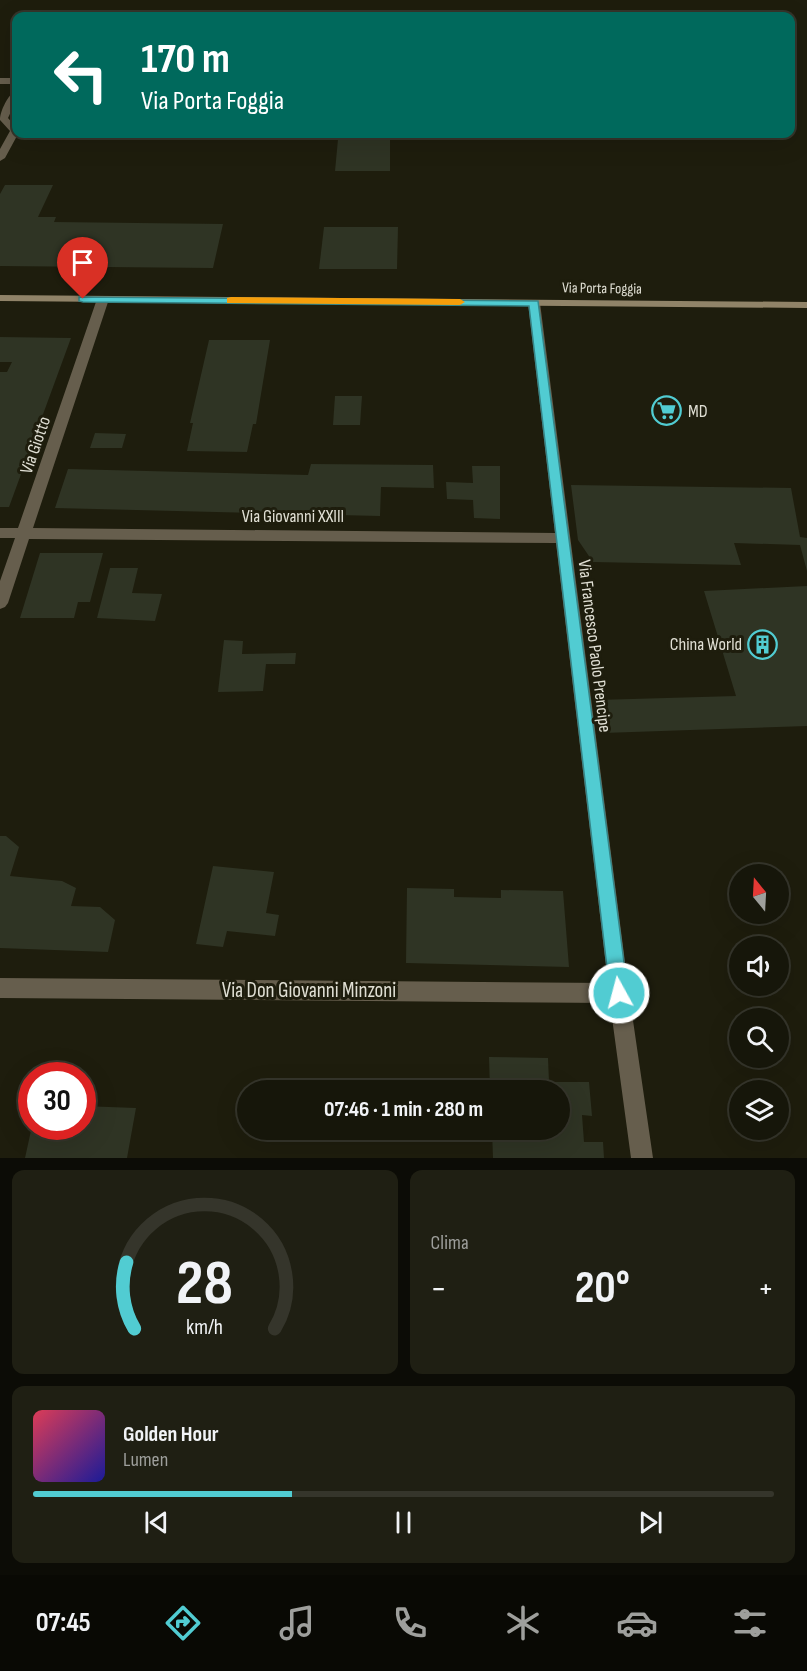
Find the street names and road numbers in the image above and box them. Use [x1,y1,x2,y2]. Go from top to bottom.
street label: Via Porta Foggia [562,278,642,299]
street label: Via Giotto [16,414,55,477]
street label: Via Giovanni XXIII [242,506,344,527]
street label: Via Francesco Paolo Prencipe [573,558,616,734]
street label: Via Don Giovanni Minzoni [222,978,396,1003]

